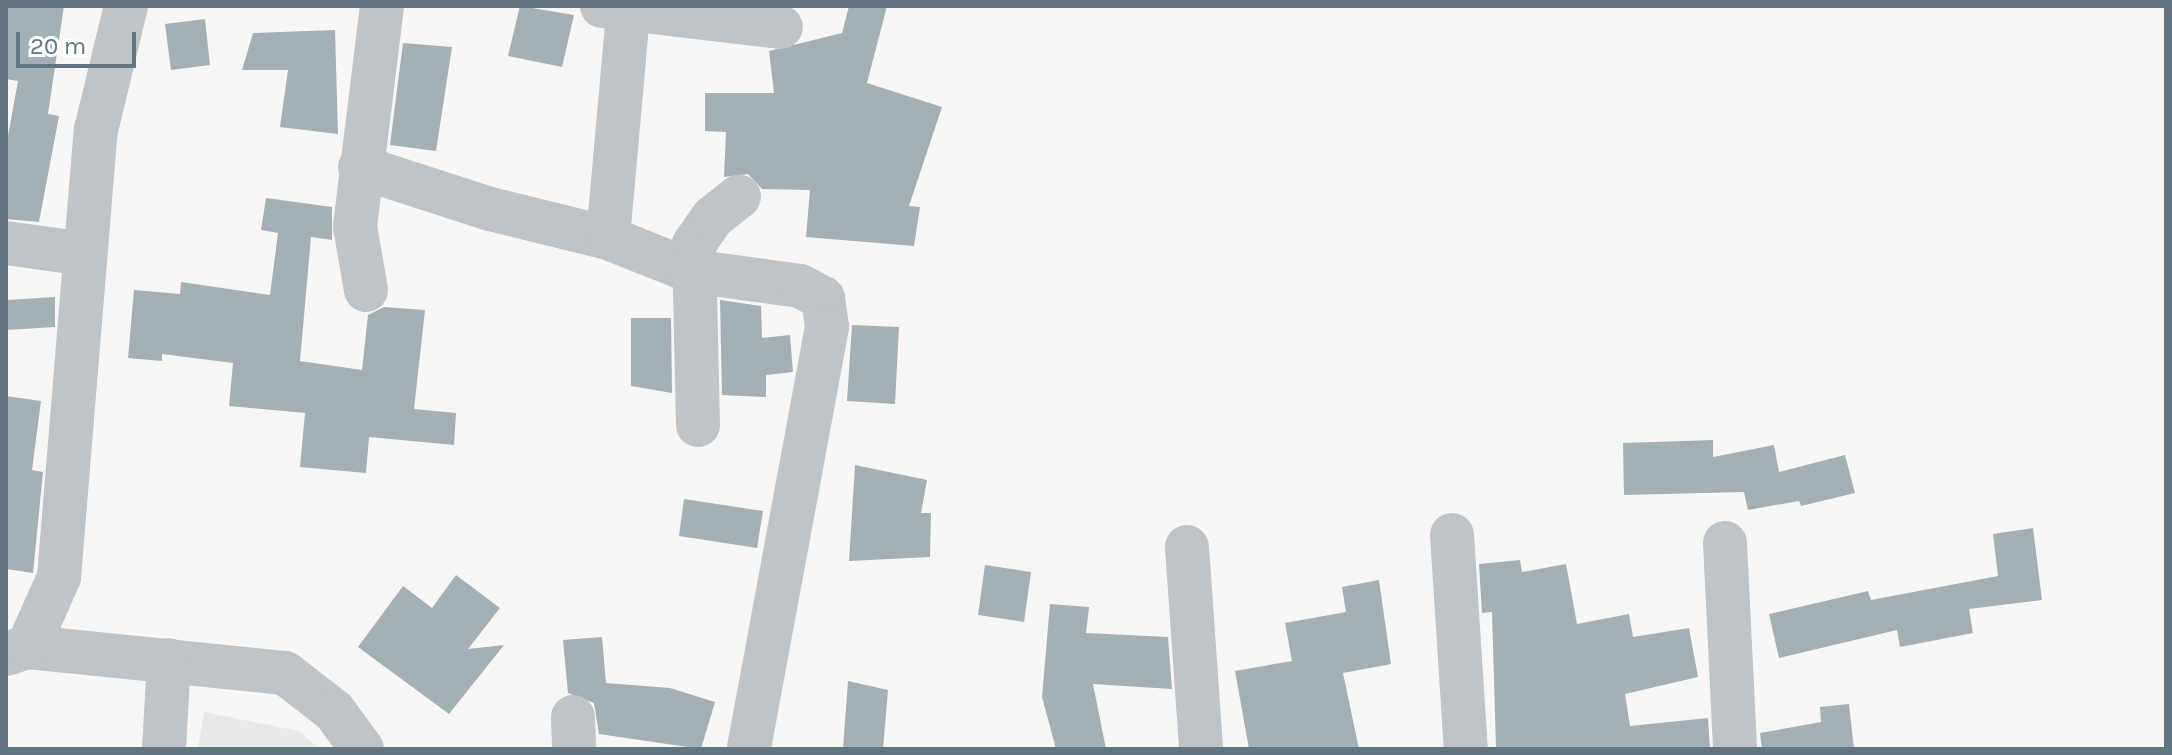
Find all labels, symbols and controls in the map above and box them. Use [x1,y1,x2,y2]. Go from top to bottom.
scale bar [20,16,140,66]
text: 20 m [30,32,86,60]

